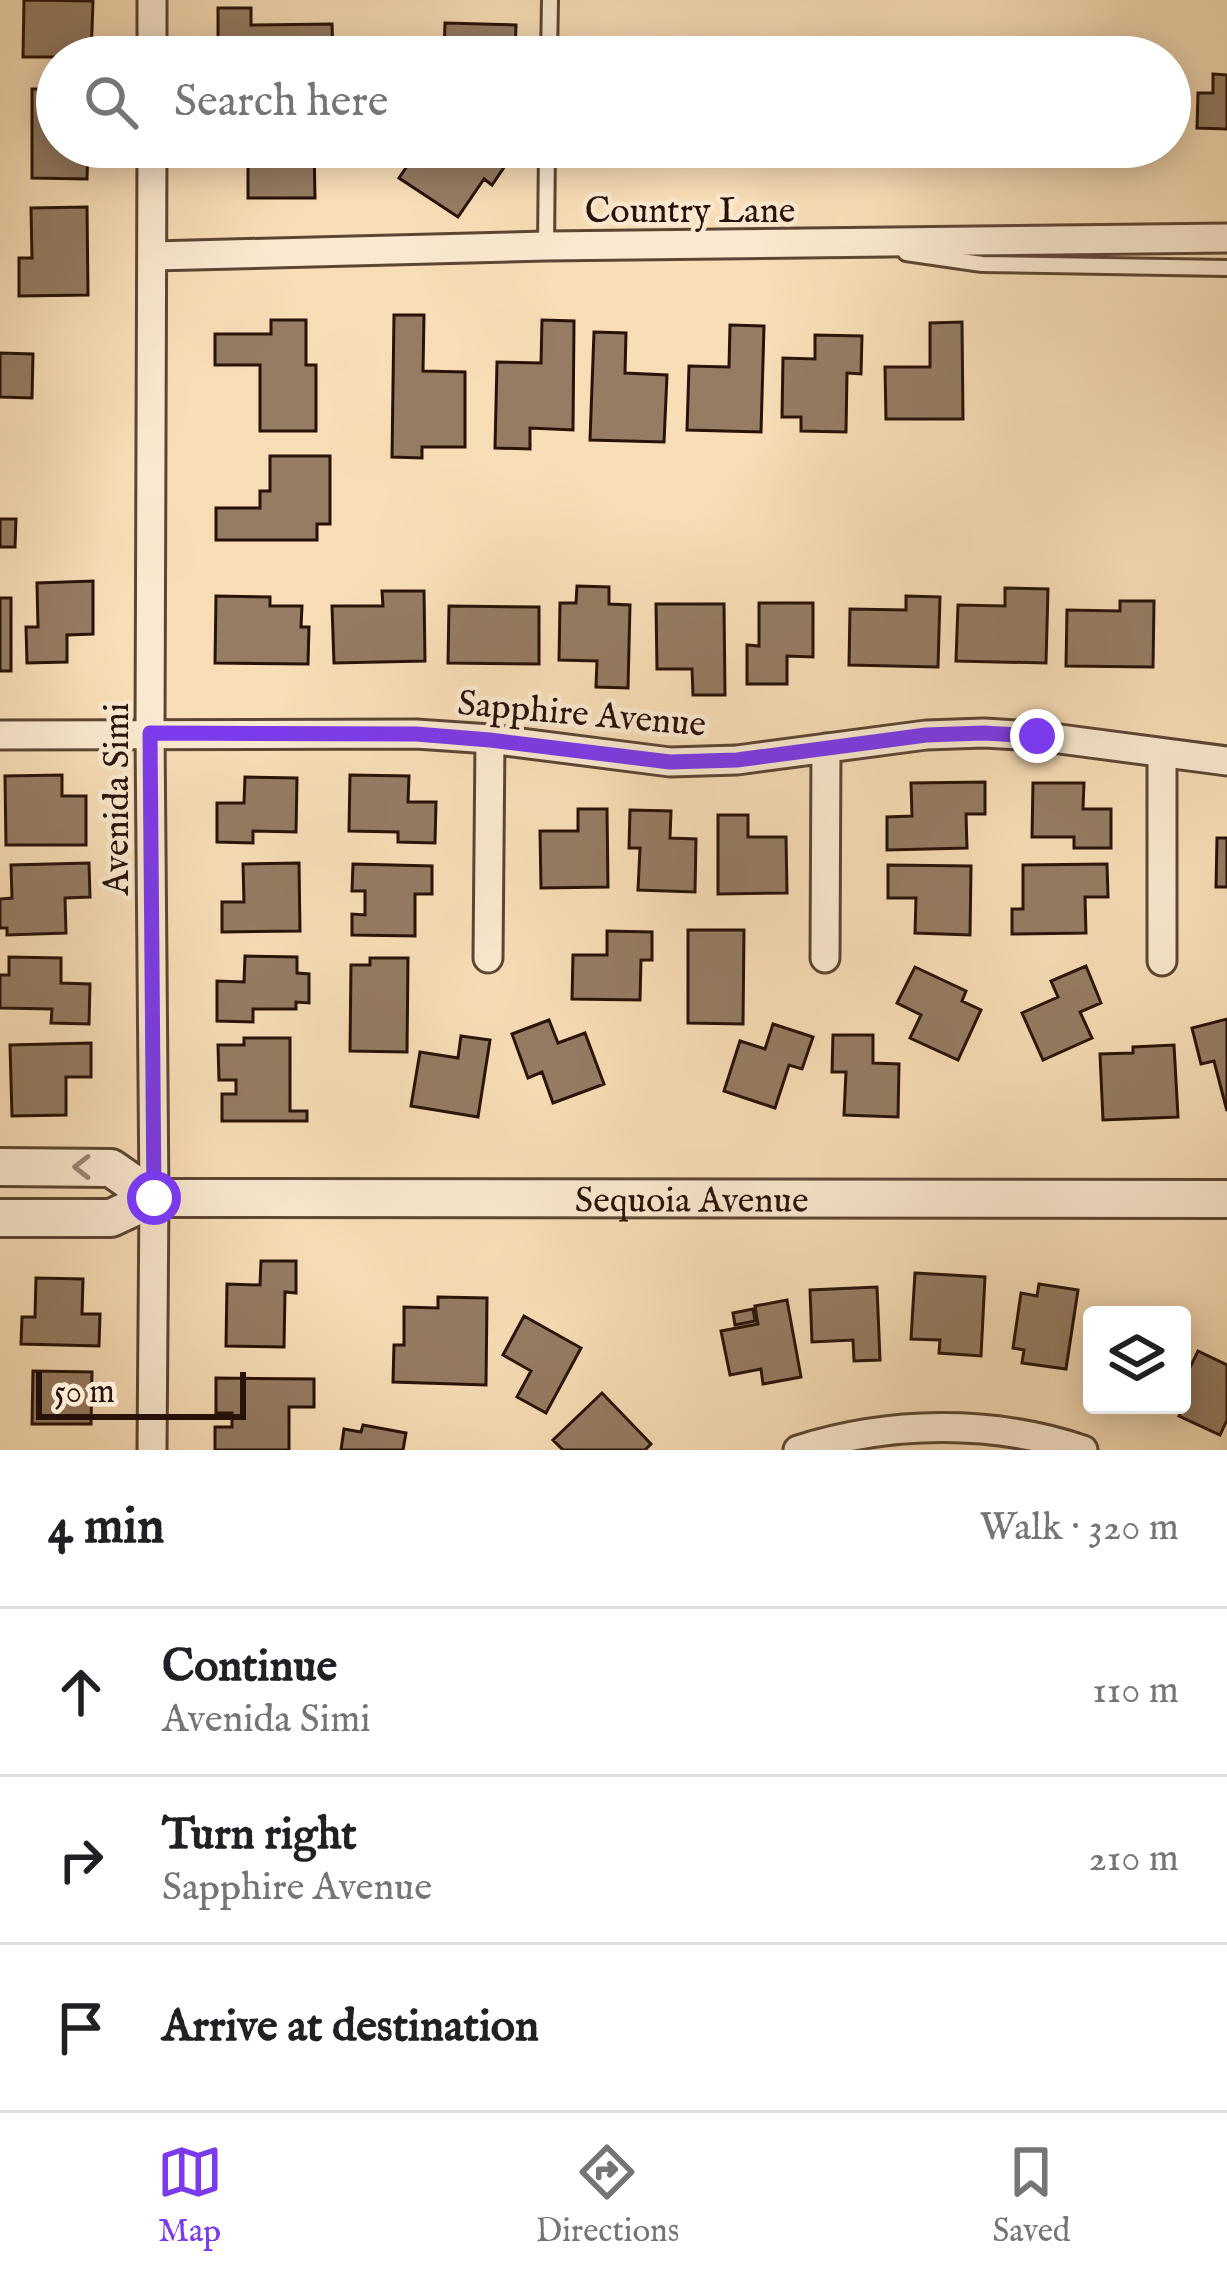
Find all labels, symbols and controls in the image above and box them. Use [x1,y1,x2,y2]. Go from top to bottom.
search box [36,36,1191,168]
icon: search [78,69,144,135]
text: Search here [174,74,388,131]
street label: Country Lane [585,189,795,235]
street label: Sapphire Avenue [456,681,708,749]
street label: Avenida Simi [95,703,141,896]
route end [1010,709,1064,763]
one-way arrow [72,1155,91,1181]
route start [127,1171,181,1225]
street label: Sequoia Avenue [575,1178,808,1225]
map controls [1083,1306,1191,1414]
button: layers [1083,1306,1191,1414]
scale bar [36,1366,246,1419]
text: 50 m [54,1372,115,1414]
text: 4 min [48,1496,164,1561]
text: Walk · 320 m [980,1504,1179,1553]
text: Continue [162,1639,337,1696]
icon: ahead [48,1659,114,1725]
text: 110 m [1092,1667,1179,1716]
text: Avenida Simi [162,1696,371,1745]
text: Turn right [162,1807,357,1864]
icon: right [48,1827,114,1893]
text: 210 m [1089,1835,1179,1884]
text: Sapphire Avenue [162,1864,432,1913]
icon: arrive [48,1995,114,2061]
text: Arrive at destination [162,1999,539,2056]
tab: Map [157,2139,223,2253]
tab: Directions [536,2139,679,2253]
tab: Saved [992,2139,1070,2253]

